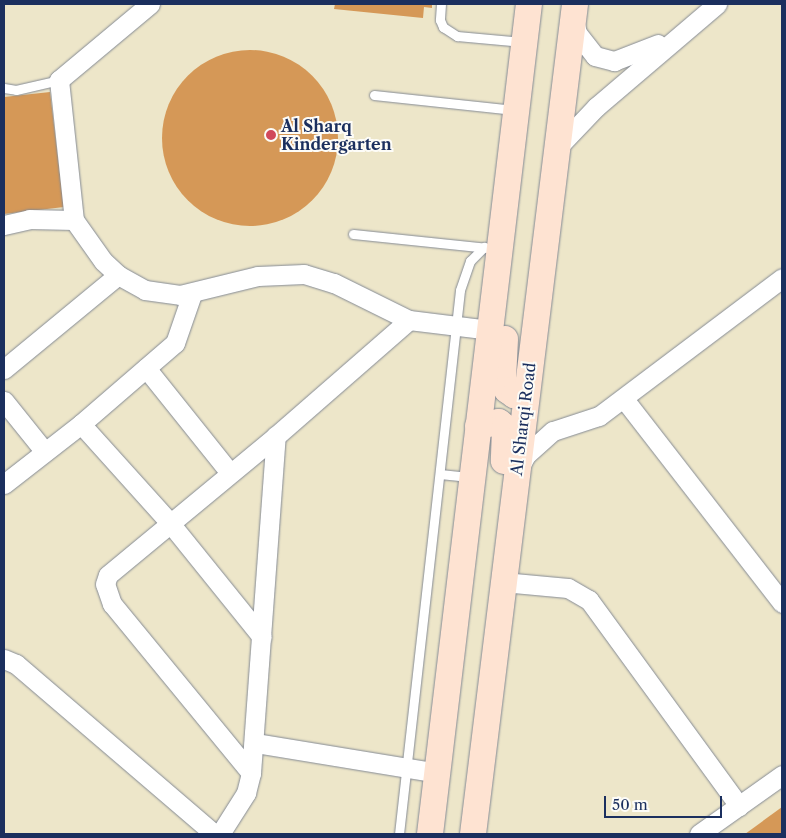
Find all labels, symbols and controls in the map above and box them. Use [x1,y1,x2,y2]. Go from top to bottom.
place label: Al Sharq Kindergarten [281,116,392,154]
marker: Al Sharq Kindergarten [265,129,277,141]
street label: Al Sharqi Road [507,361,539,477]
scale bar [606,786,724,818]
text: 50 m [612,795,648,814]

